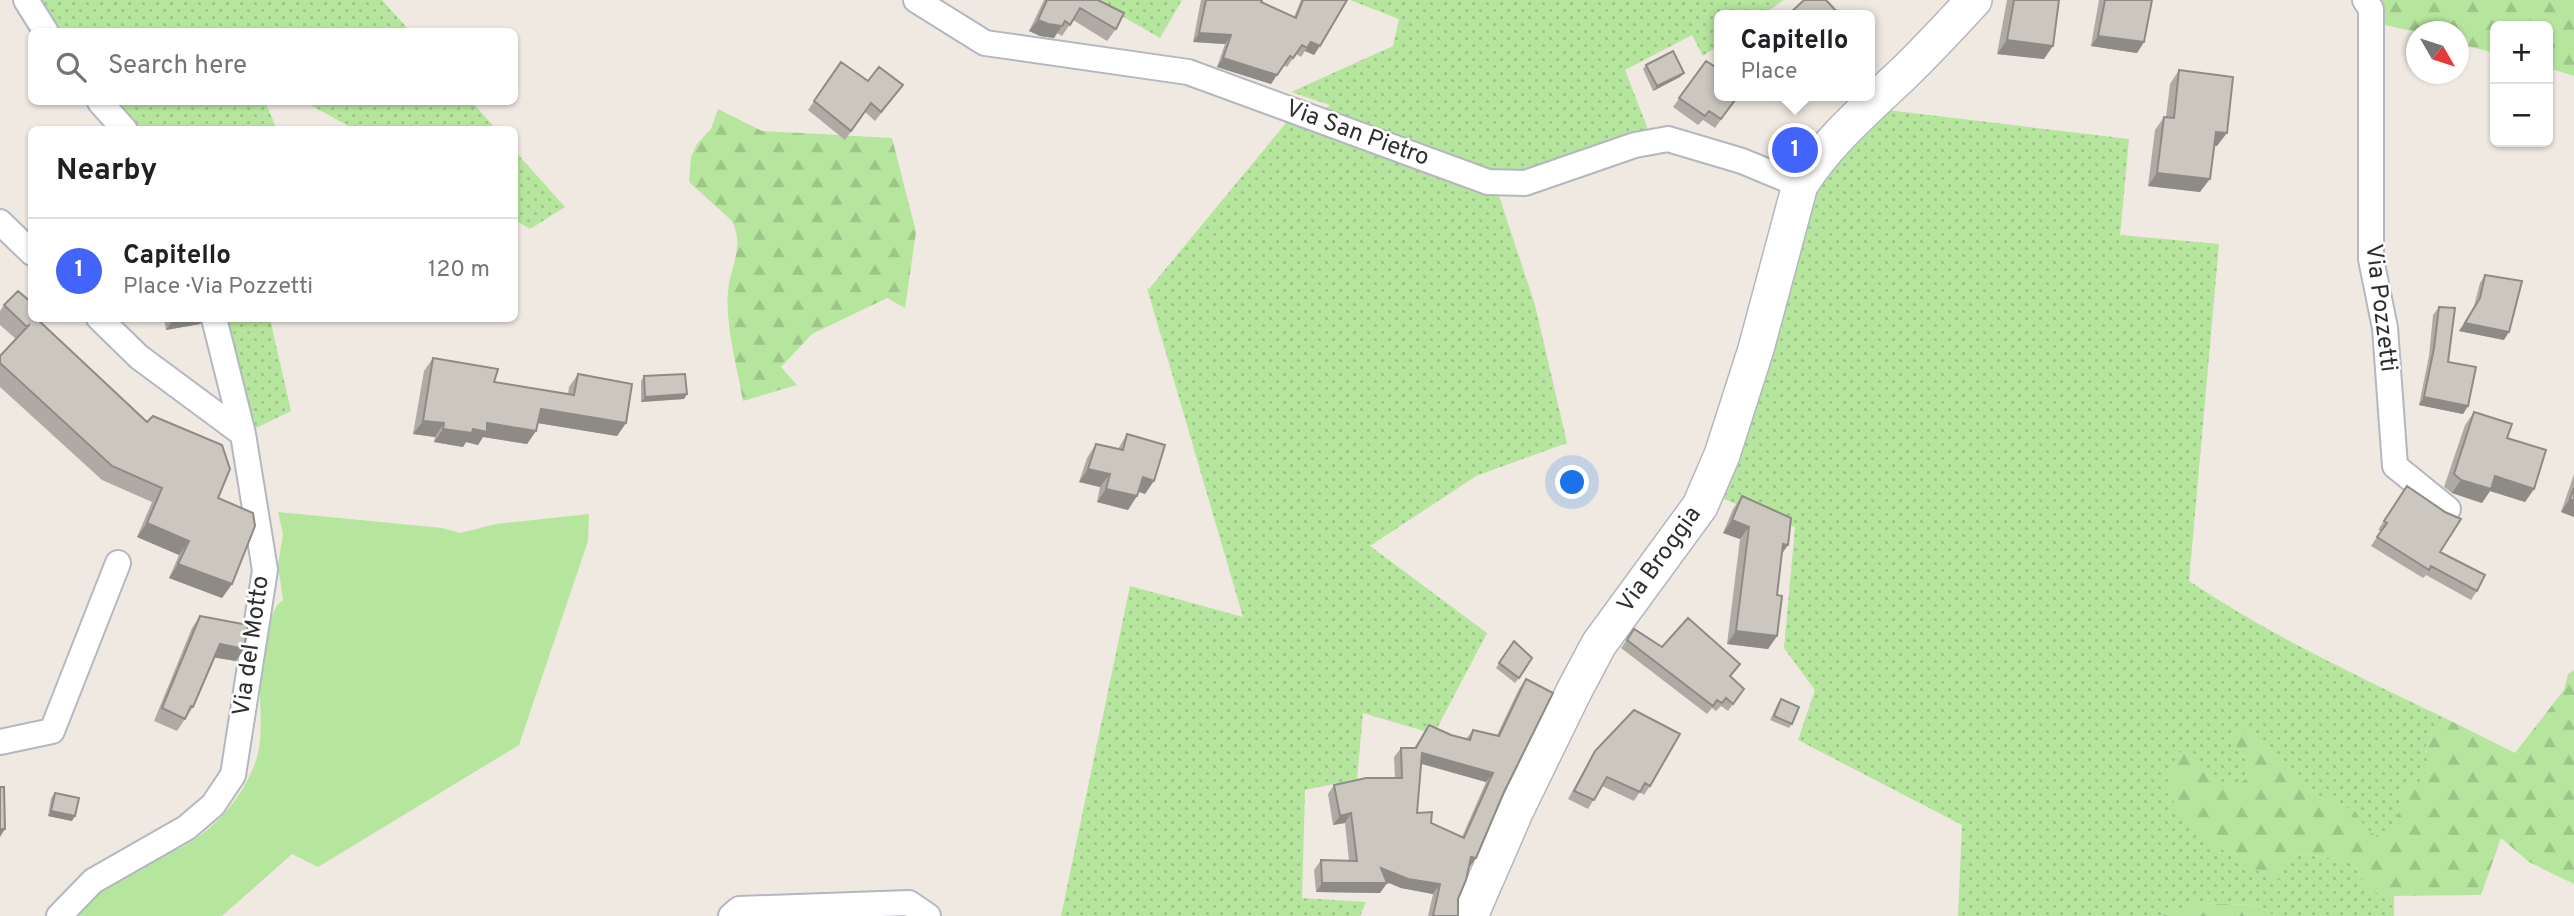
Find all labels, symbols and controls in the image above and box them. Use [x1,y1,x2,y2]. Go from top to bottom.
popup [1714,10,1875,101]
north arrow [2406,21,2469,84]
map controls [2490,21,2553,147]
button: + [2490,21,2553,84]
text: Capitello [1740,25,1849,58]
search box [28,28,518,105]
icon: search [52,48,90,86]
text: Search here [108,50,247,83]
text: Place [1740,58,1798,87]
button: − [2490,84,2553,147]
street label: Via San Pietro [1281,94,1433,174]
pin: 1 [1772,124,1818,176]
text: Nearby [56,153,157,190]
text: Capitello [123,240,231,273]
street label: Via Pozzetti [2357,242,2403,374]
text: 1 [74,256,84,285]
text: 120 m [428,256,490,285]
text: Place · Via Pozzetti [123,273,313,302]
your location [1555,465,1589,499]
street label: Via Broggia [1611,501,1709,619]
street label: Via del Motto [227,574,277,718]

